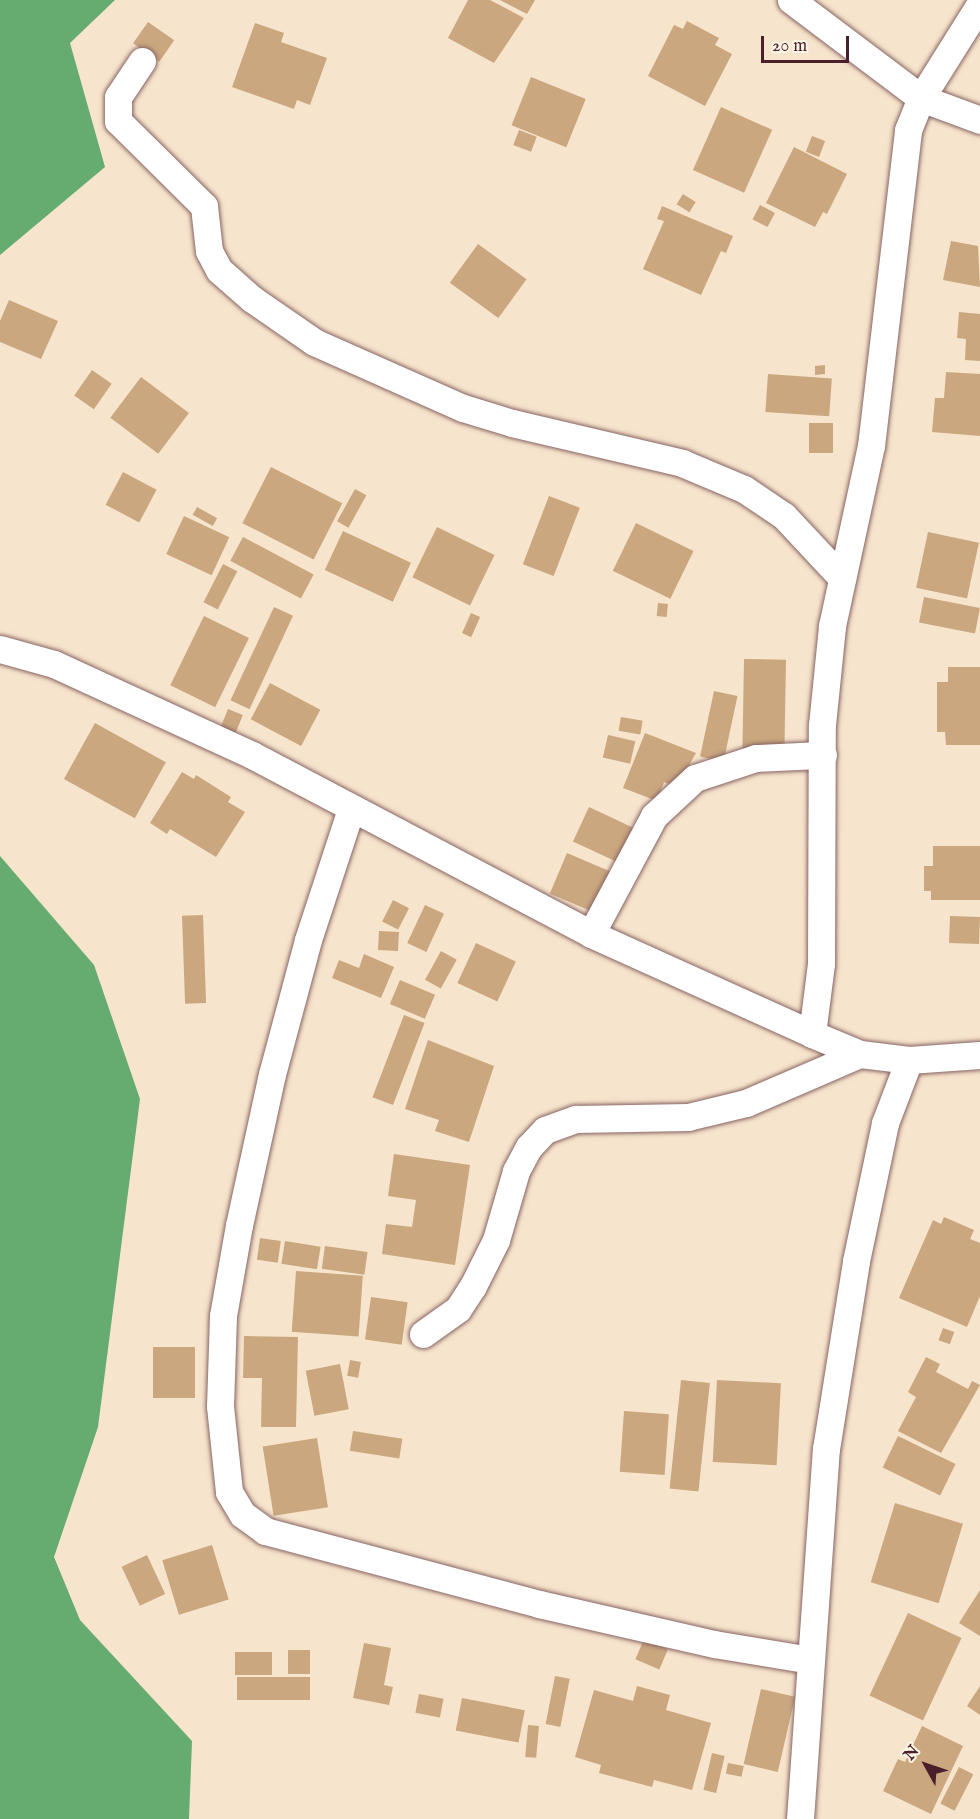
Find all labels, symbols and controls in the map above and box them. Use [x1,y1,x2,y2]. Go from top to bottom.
scale bar [764,24,852,62]
text: 20 m [772,35,807,58]
north arrow [896,1735,956,1795]
text: N [900,1742,924,1765]

